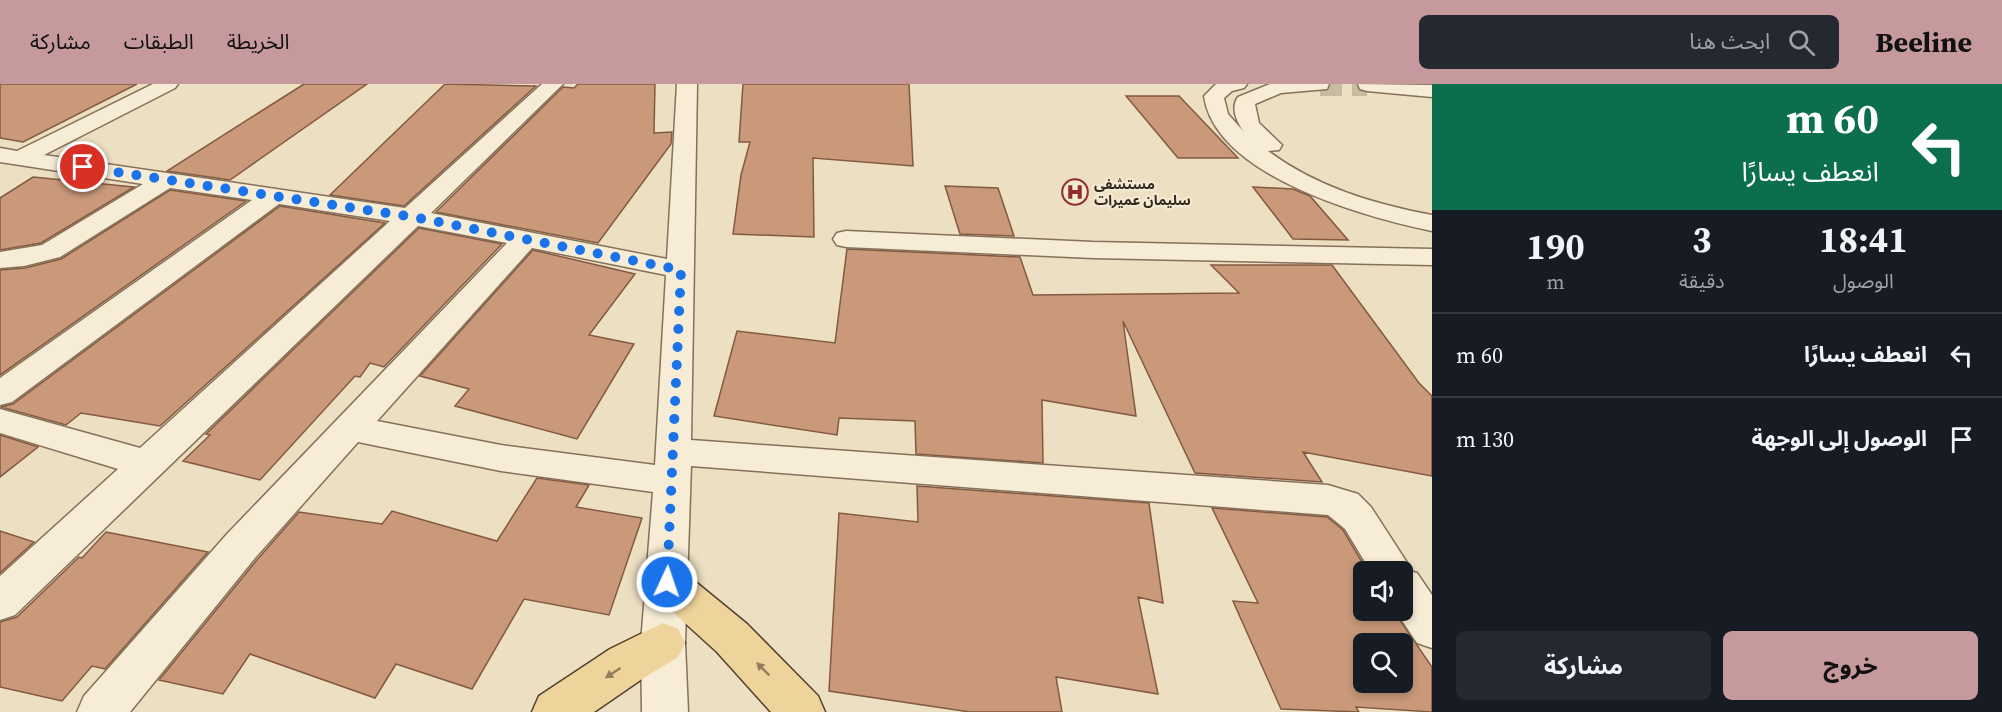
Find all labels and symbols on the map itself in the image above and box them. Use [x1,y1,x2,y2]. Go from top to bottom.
pin [57,141,108,192]
place label: مستشفى سليمان عميرات [1094,174,1191,210]
hospital icon: مستشفى سليمان عميرات [1060,177,1090,207]
position arrow [635,550,699,614]
one-way arrow [756,662,770,676]
one-way arrow [605,667,621,678]

